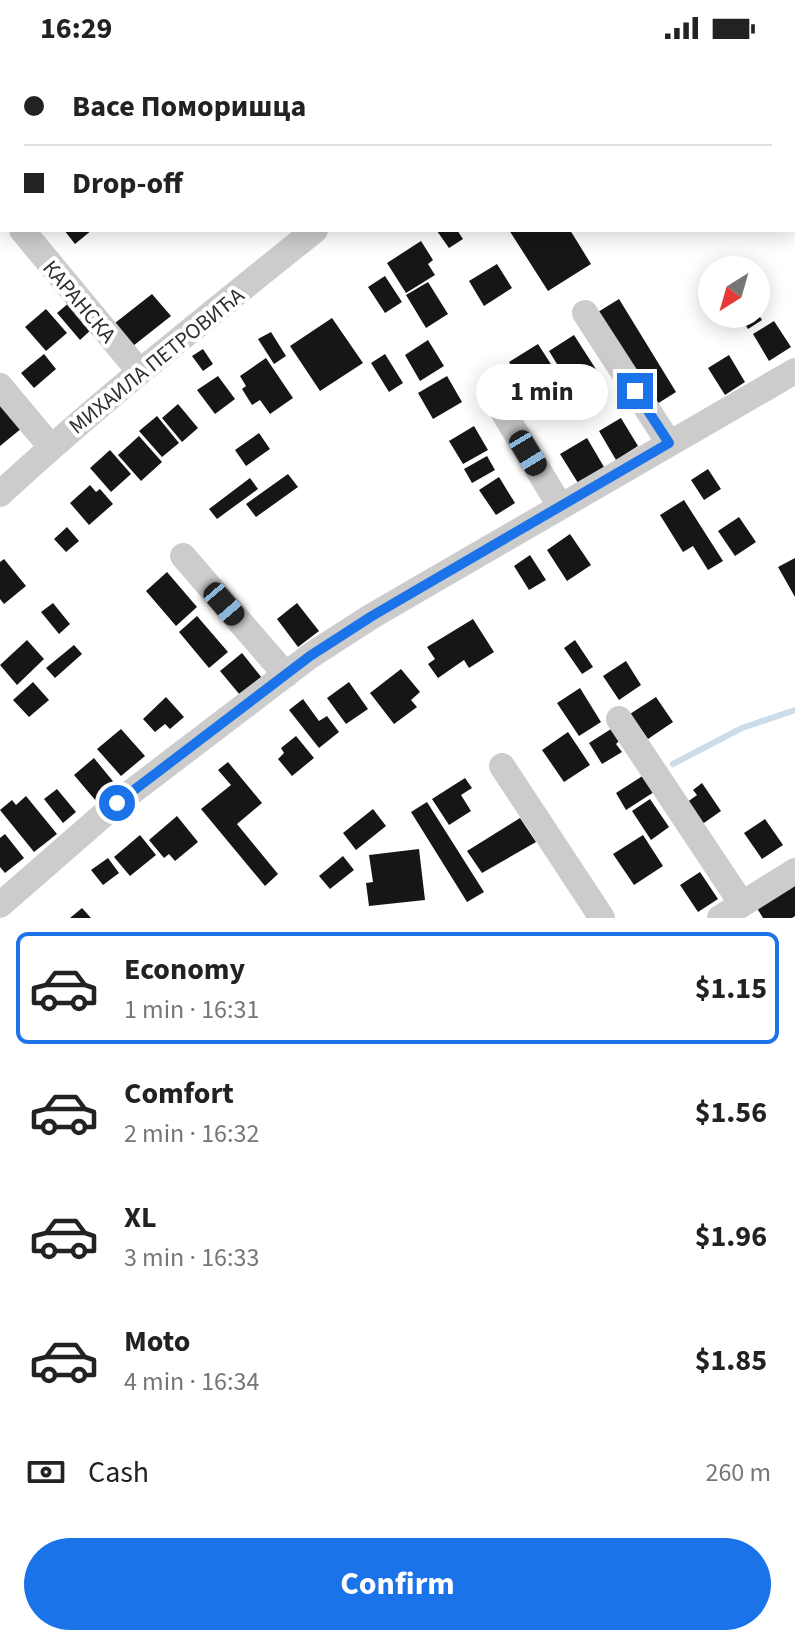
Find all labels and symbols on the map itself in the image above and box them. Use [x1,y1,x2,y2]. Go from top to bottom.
street label: КАРАНСКА [35,253,124,350]
north arrow [698,256,770,328]
street label: МИХАИЛА ПЕТРОВИЋА [62,280,251,442]
callout: 1 min [475,363,607,419]
route end [617,373,653,409]
car [505,426,551,480]
car [199,578,249,630]
route start [99,785,135,821]

